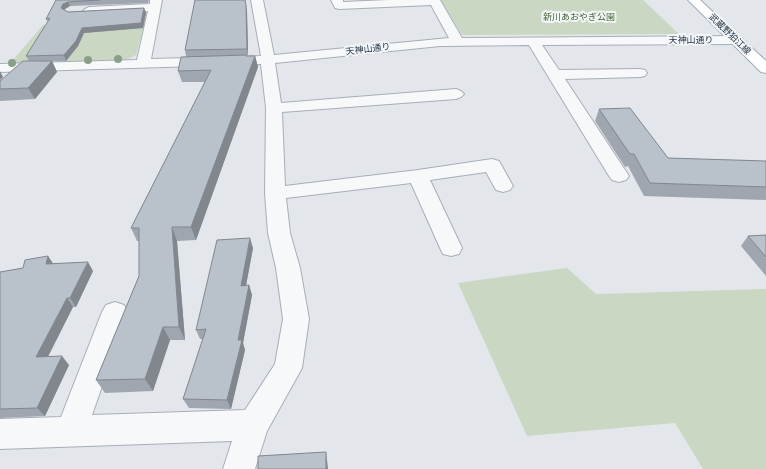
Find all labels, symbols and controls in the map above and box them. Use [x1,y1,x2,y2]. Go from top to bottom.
park label: 新川あおやぎ公園 [543,11,615,22]
street label: 武蔵野狛江線 [707,11,754,57]
street label: 天神山通り [668,34,714,45]
street label: 天神山通り [345,40,391,57]

